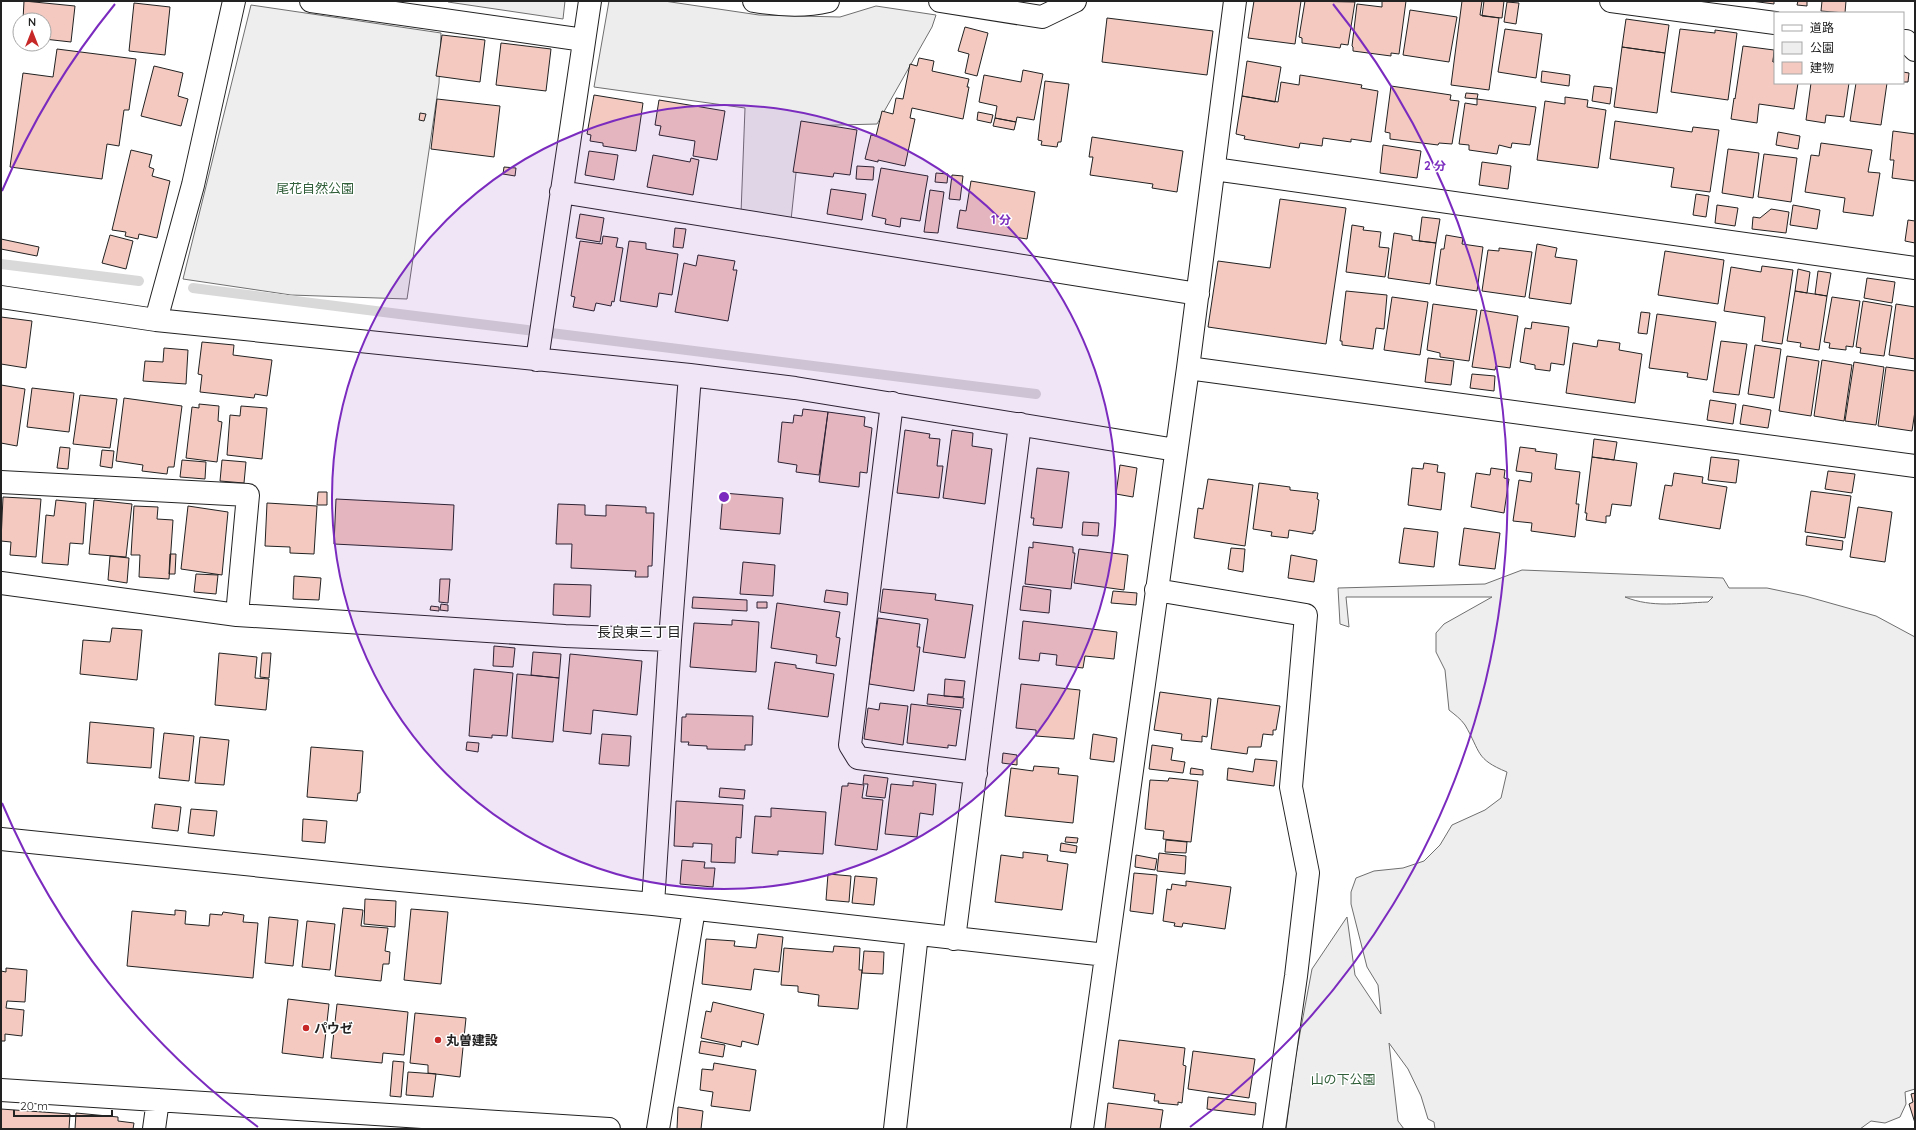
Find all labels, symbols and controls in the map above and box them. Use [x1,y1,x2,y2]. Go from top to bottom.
north arrow [12,12,52,52]
legend [1774,12,1904,84]
text: N [28,15,36,29]
text: 道路 [1810,20,1834,35]
text: 公園 [1810,40,1834,55]
text: 建物 [1810,60,1834,75]
text: 2 分 [1424,158,1446,173]
park label: 尾花自然公園 [276,180,354,196]
text: 1 分 [991,212,1011,227]
centre of rings [717,490,731,504]
district label: 長良東三丁目 [597,623,681,641]
place label: パウゼ [314,1020,353,1036]
marker: パウゼ [301,1023,311,1033]
place label: 丸曽建設 [446,1032,498,1048]
marker: 丸曽建設 [433,1035,443,1045]
park label: 山の下公園 [1310,1071,1376,1087]
scale bar [14,1092,112,1118]
text: 20 m [20,1098,48,1113]

